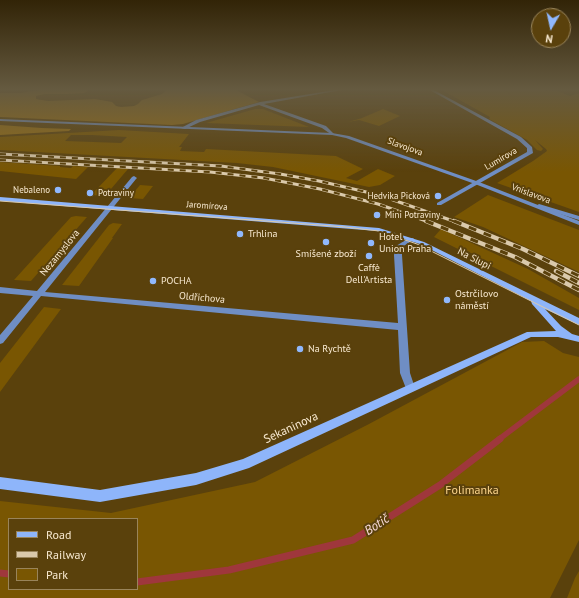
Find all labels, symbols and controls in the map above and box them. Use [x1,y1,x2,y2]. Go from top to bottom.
north arrow [531,8,571,48]
text: N [545,31,554,46]
street label: Slavojova [386,136,424,158]
street label: Lumírova [483,145,519,173]
street label: Vnislavova [510,182,552,206]
place label: Nebaleno [13,185,50,195]
marker: Nebaleno [53,185,63,195]
marker: Potraviny [85,188,95,198]
place label: Potraviny [98,188,134,198]
place label: Hedvika Picková [367,191,430,201]
marker: Hedvika Picková [433,191,443,201]
street label: Jaromírova [186,199,228,213]
marker: Mini Potraviny [372,210,382,220]
place label: Mini Potraviny [385,210,440,220]
street label: Nezamyslova [38,227,82,279]
place label: Trhlina [248,228,277,240]
marker: Trhlina [235,229,245,239]
place label: Hotel Union Praha [379,231,431,254]
marker: Smíšené zboží [321,237,331,247]
marker: Hotel Union Praha [366,238,376,248]
street label: Na Slupi [455,245,493,273]
place label: Smíšené zboží [296,248,356,260]
marker: Caffè Dell'Artista [364,251,374,261]
place label: Caffè Dell'Artista [346,262,392,286]
place label: POCHA [161,275,192,287]
marker: POCHA [148,276,158,286]
place label: Ostrčilovo náměstí [455,288,498,312]
street label: Oldřichova [178,290,226,306]
marker: Ostrčilovo náměstí [442,295,452,305]
place label: Na Rychtě [308,343,351,355]
marker: Na Rychtě [295,344,305,354]
street label: Sekaninova [261,409,321,447]
park label: Folimanka [445,484,499,498]
water label: Botič [362,511,392,539]
legend [8,518,138,590]
text: Road [46,527,71,542]
text: Railway [46,547,86,562]
text: Park [46,567,68,582]

